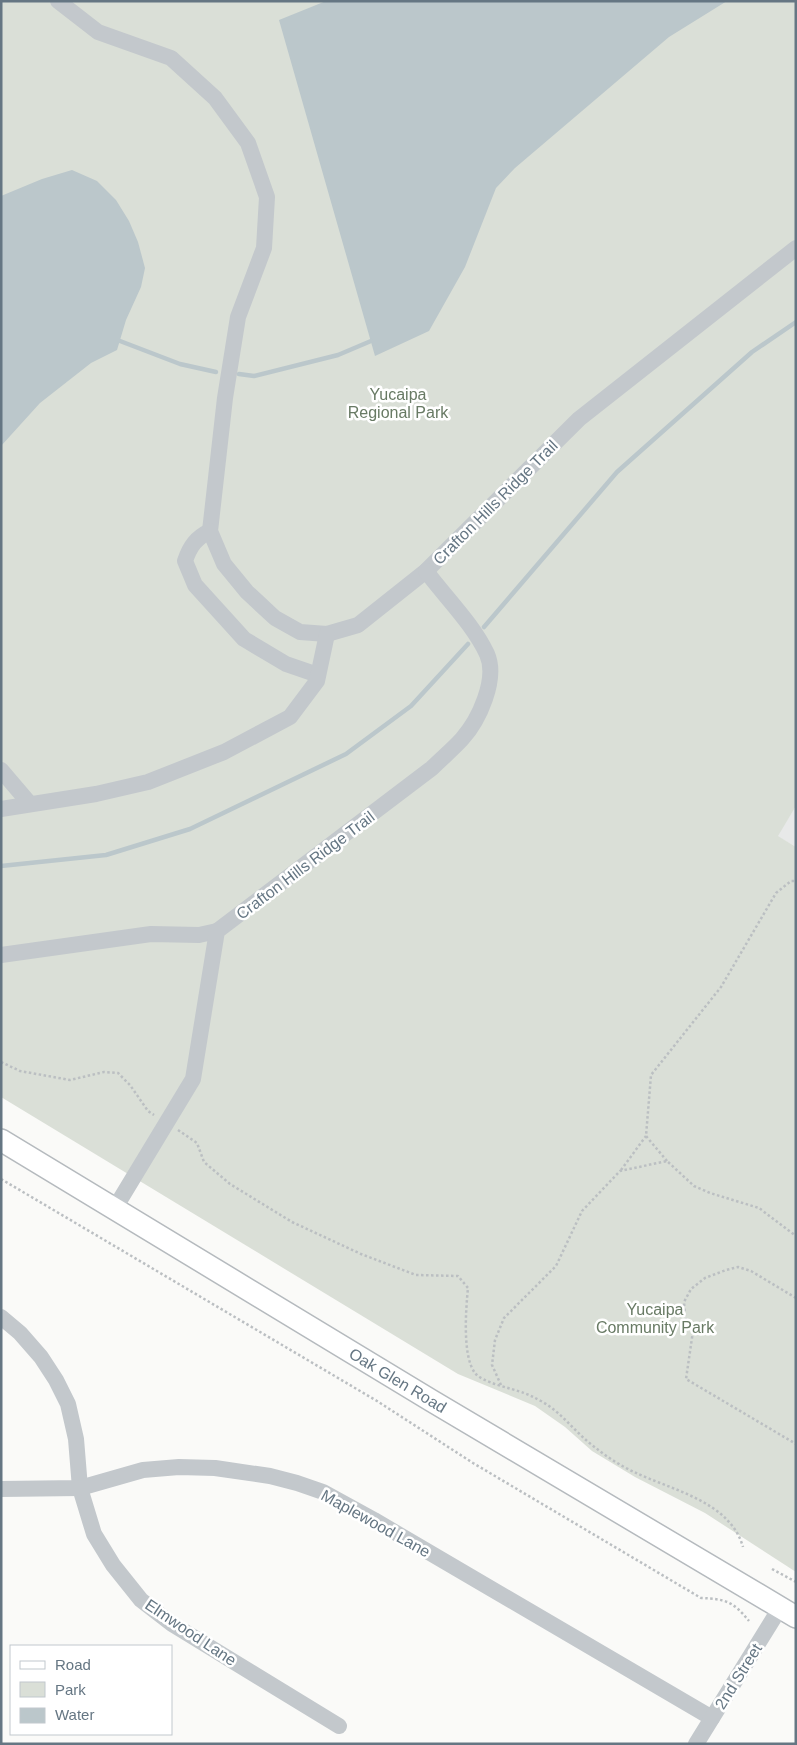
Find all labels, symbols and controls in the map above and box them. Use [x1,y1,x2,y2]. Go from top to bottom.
park label: Yucaipa Regional Park [348,386,449,421]
street label: Crafton Hills Ridge Trail [430,437,561,568]
street label: Crafton Hills Ridge Trail [233,808,378,923]
park label: Yucaipa Community Park [596,1301,715,1336]
street label: Oak Glen Road [346,1345,449,1416]
street label: Maplewood Lane [318,1486,433,1560]
street label: Elmwood Lane [142,1596,239,1669]
street label: 2nd Street [712,1640,765,1712]
legend [10,1645,172,1735]
text: Road [55,1656,91,1673]
text: Park [55,1681,86,1698]
text: Water [55,1706,94,1723]

